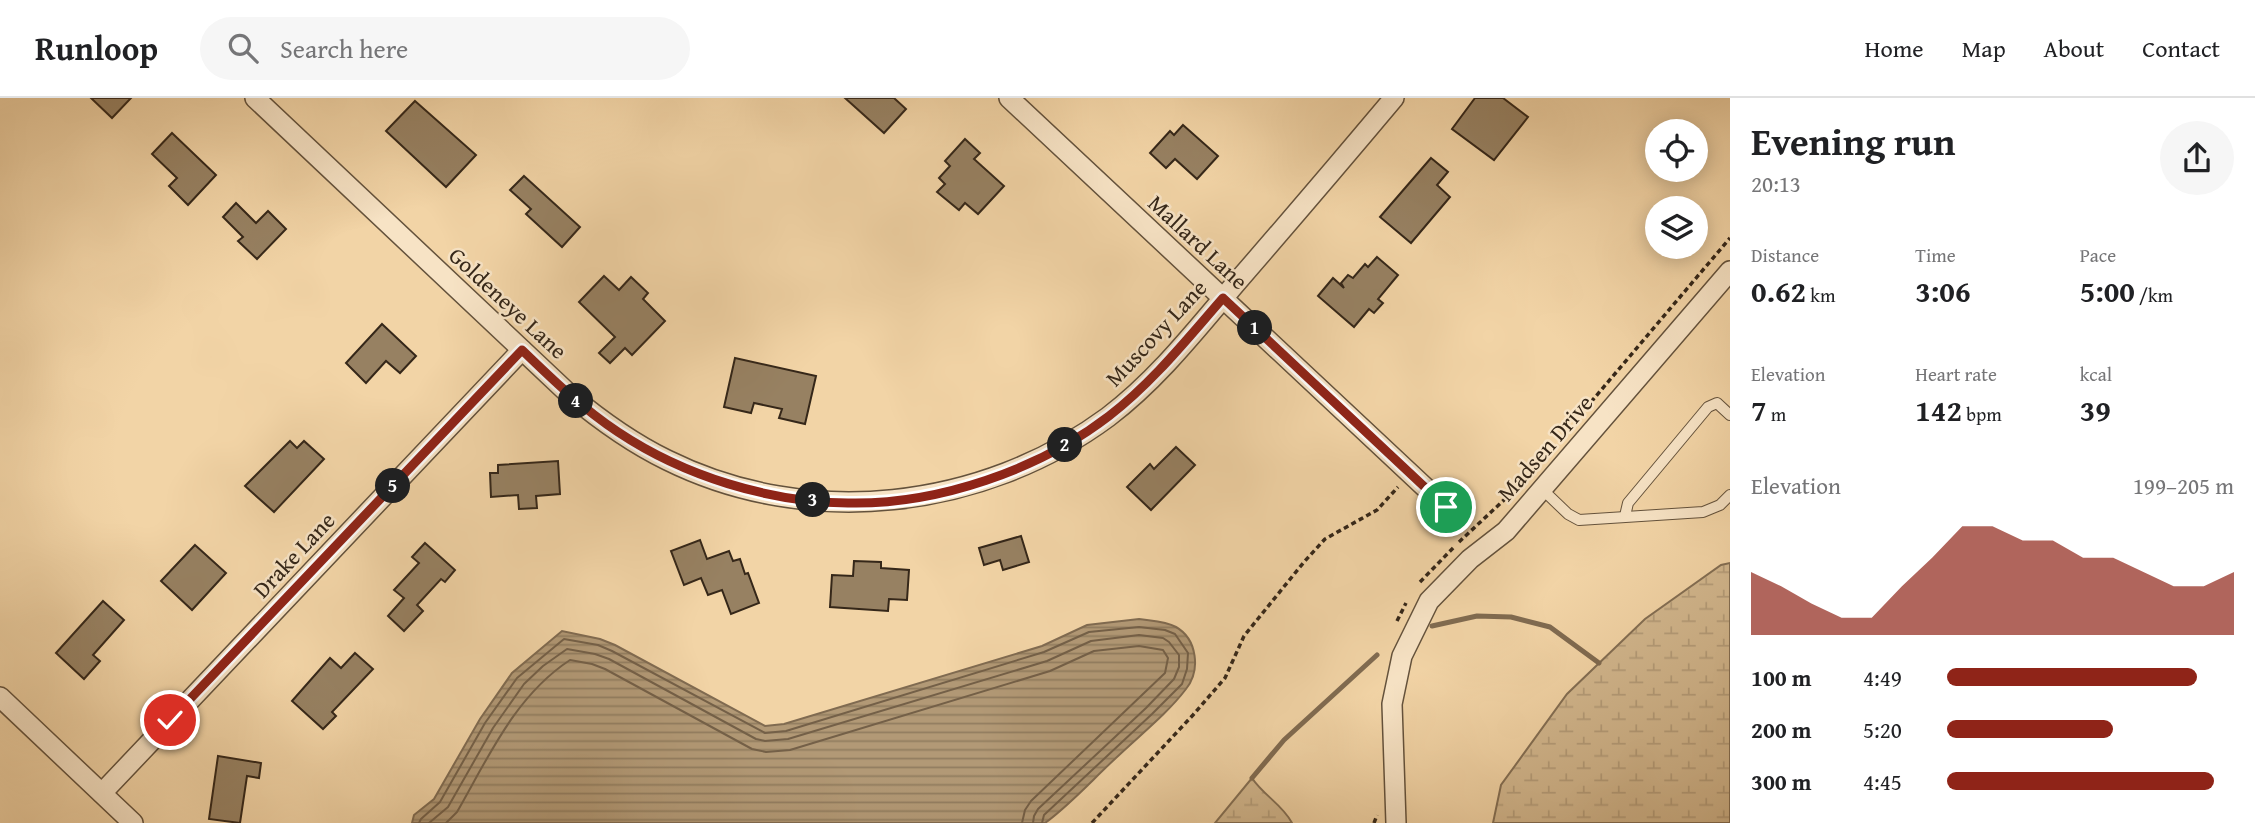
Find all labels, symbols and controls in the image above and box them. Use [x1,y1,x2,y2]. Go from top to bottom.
search box [200,17,690,80]
text: Runloop [35,24,158,72]
icon: search [224,29,262,67]
text: Search here [280,29,408,68]
text: Home [1865,31,1924,66]
text: Map [1962,31,2006,66]
text: About [2044,31,2104,66]
text: Contact [2142,31,2220,66]
text: Evening run [1751,113,1955,169]
map controls [1645,119,1708,259]
button: locate [1645,119,1708,182]
button: share [2160,121,2234,195]
text: 20:13 [1751,167,1801,200]
street label: Mallard Lane [1141,187,1256,297]
button: layers [1645,196,1708,259]
street label: Goldeneye Lane [442,239,575,366]
text: Distance [1751,241,1819,269]
text: Time [1915,241,1956,269]
text: Pace [2080,241,2116,269]
text: 0.62 [1751,269,1806,313]
text: 3:06 [1915,269,1970,313]
text: 5:00 [2080,269,2135,313]
street label: Muscovy Lane [1097,272,1214,394]
text: km [1806,281,1835,309]
text: /km [2135,281,2173,309]
pin: 1 [1238,310,1272,345]
text: 1 [1250,313,1259,341]
text: Elevation [1751,360,1825,388]
text: Heart rate [1915,360,1997,388]
text: kcal [2080,360,2112,388]
pin: 4 [558,384,594,418]
text: 4 [571,386,580,414]
street label: Madsen Drive [1489,387,1600,508]
text: 7 [1751,388,1767,432]
text: 142 [1915,388,1962,432]
text: 39 [2080,388,2111,432]
text: m [1767,400,1786,428]
text: bpm [1962,400,2002,428]
pin: 2 [1048,428,1082,462]
text: 2 [1060,430,1069,458]
pin: 5 [376,468,410,504]
text: Elevation [1751,469,1841,502]
text: 199–205 m [2133,469,2234,502]
text: 5 [388,471,397,499]
pin [1416,477,1476,537]
pin: 3 [796,482,830,518]
text: 3 [808,485,817,513]
icon: arrive [1427,488,1465,526]
street label: Drake Lane [245,504,342,605]
text: 100 m [1751,661,1812,694]
text: 4:49 [1863,661,1902,694]
pin [140,690,200,750]
icon: check [151,701,189,739]
text: 200 m [1751,713,1812,746]
text: 5:20 [1863,713,1902,746]
text: 300 m [1751,765,1812,798]
text: 4:45 [1863,765,1902,798]

